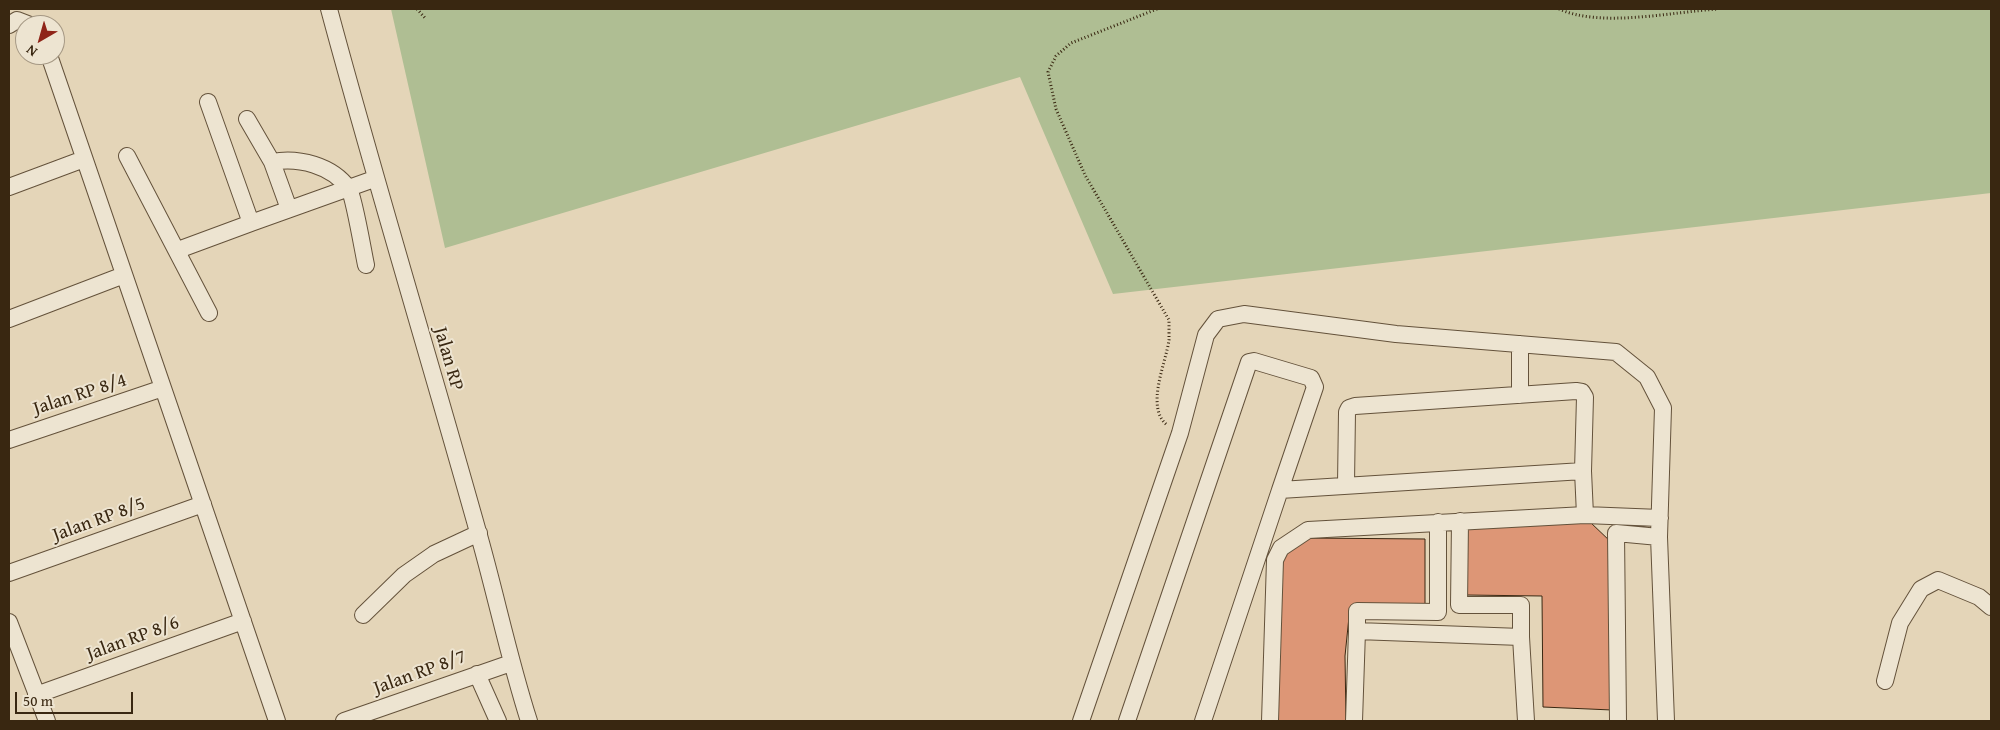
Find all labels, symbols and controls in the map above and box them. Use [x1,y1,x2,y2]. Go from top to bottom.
north arrow [15,15,65,65]
text: N [22,40,41,62]
street label: Jalan RP [428,324,468,394]
street label: Jalan RP 8/4 [30,369,130,421]
street label: Jalan RP 8/5 [50,493,148,547]
street label: Jalan RP 8/6 [84,612,182,666]
street label: Jalan RP 8/7 [371,646,469,700]
scale bar [18,682,135,714]
text: 50 m [23,690,53,711]

